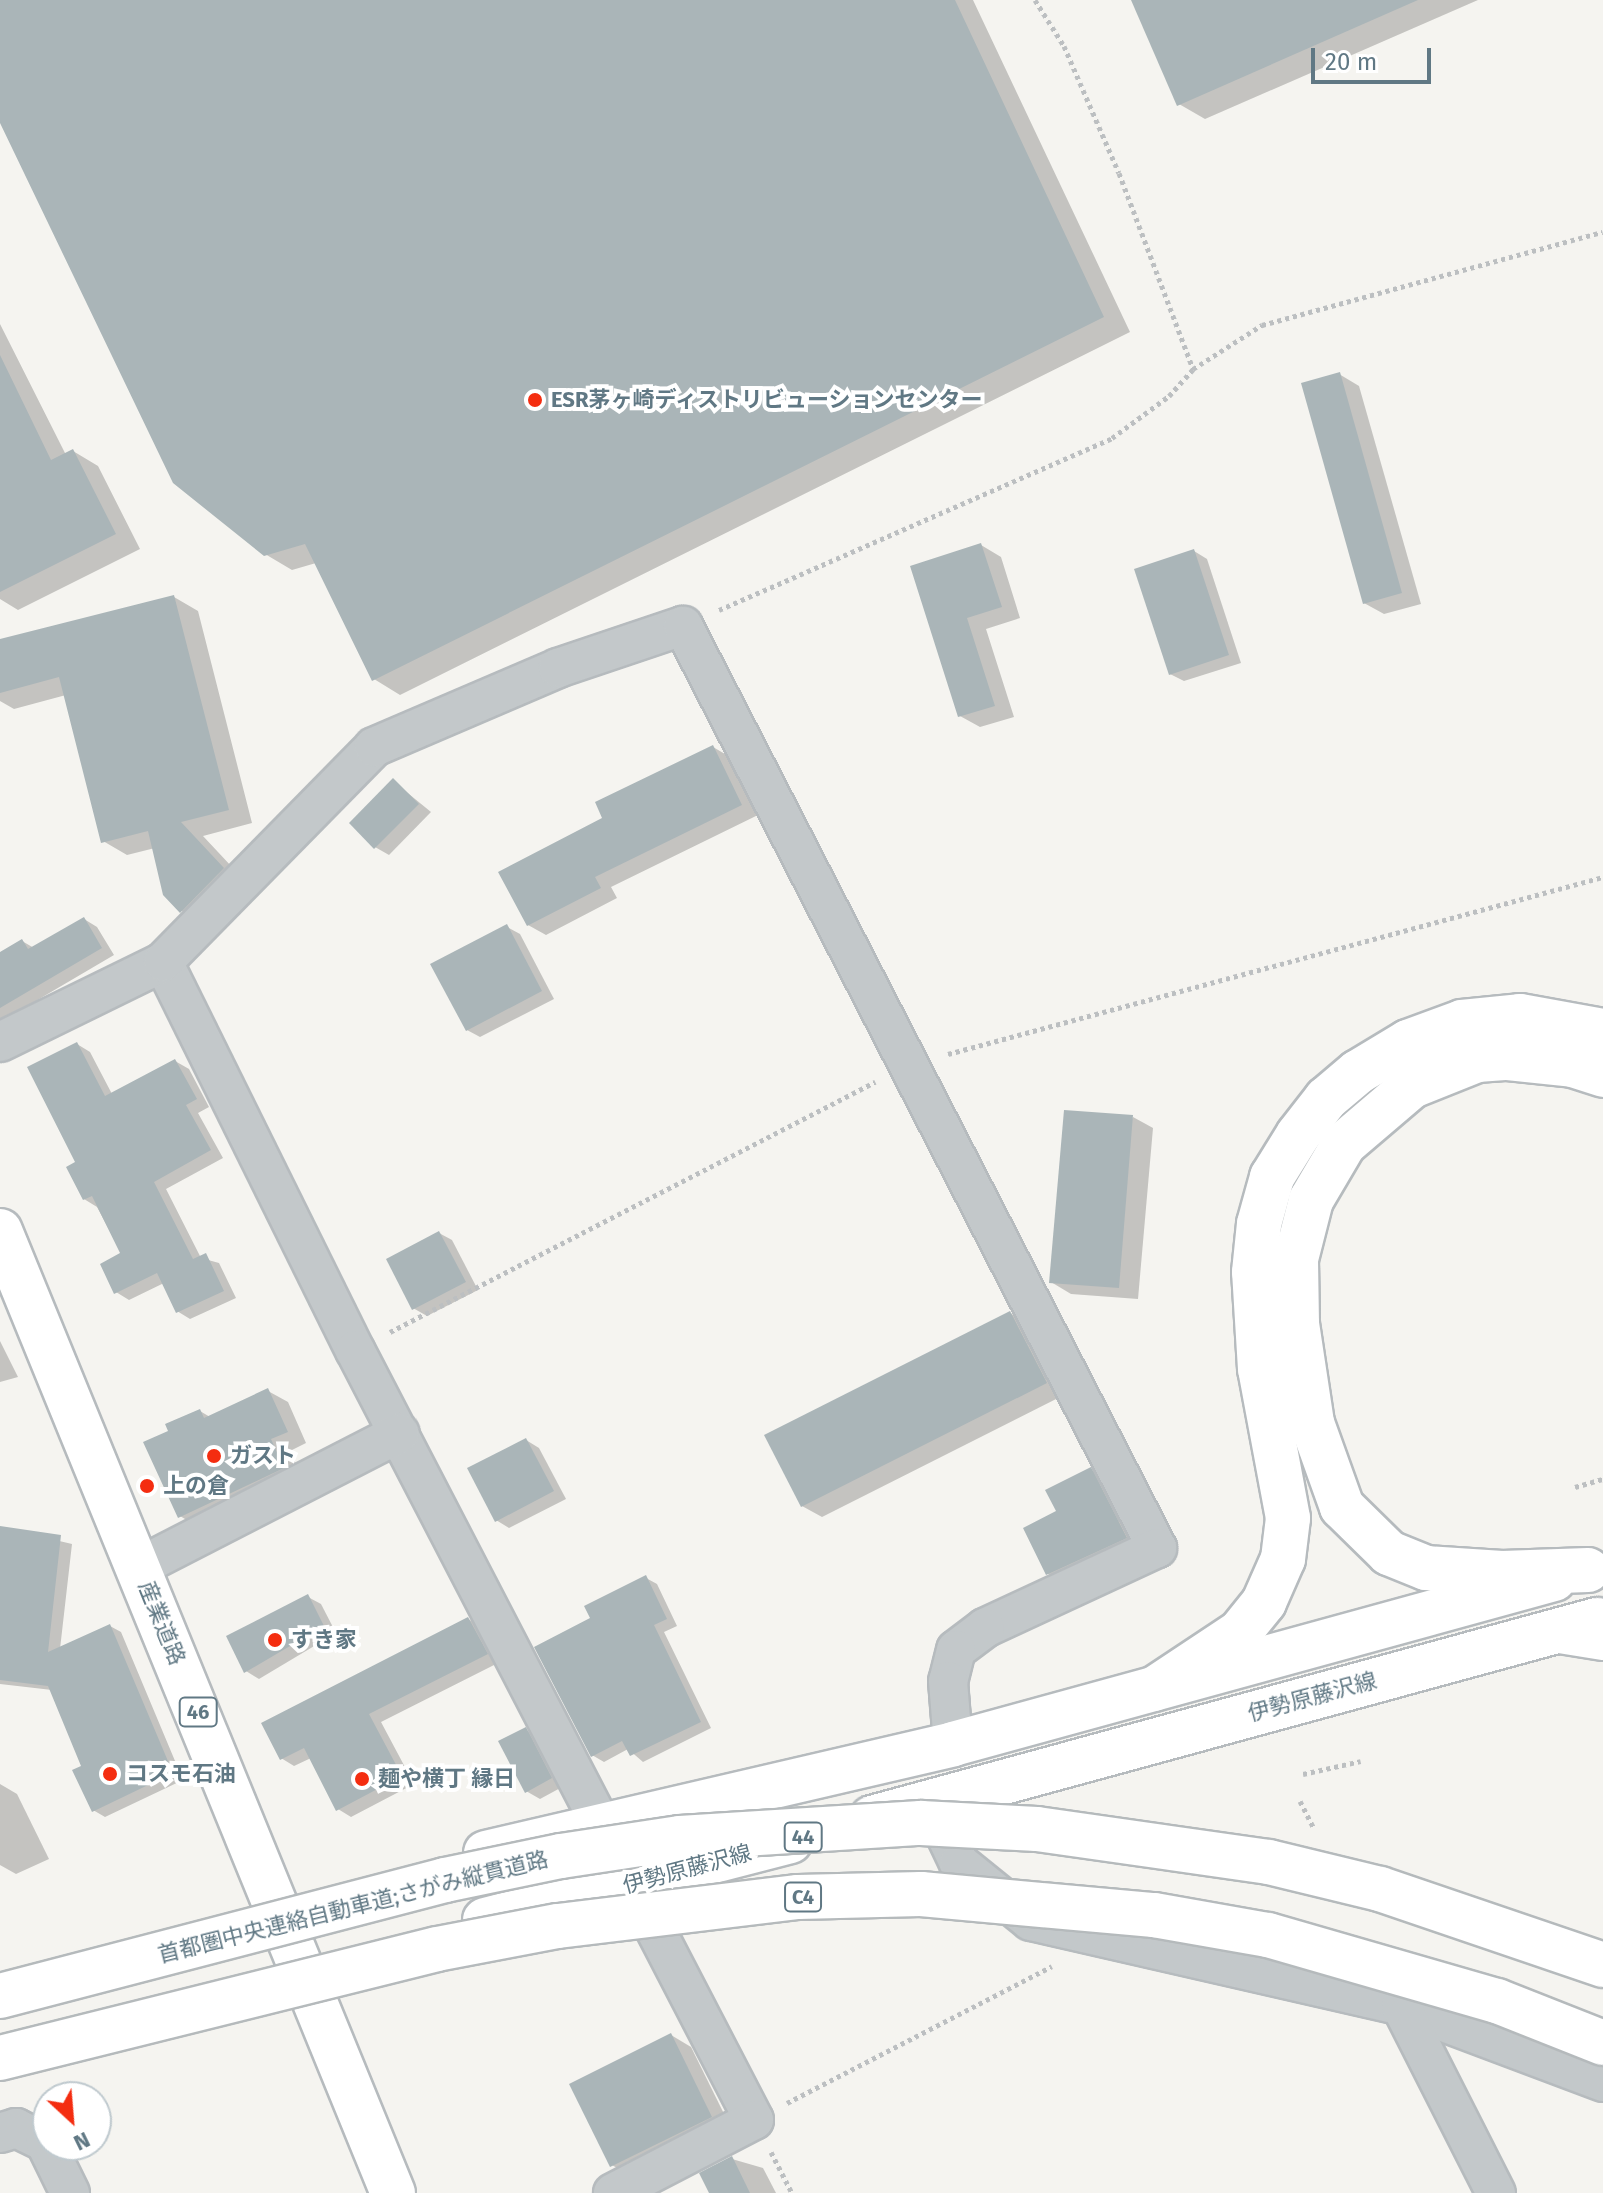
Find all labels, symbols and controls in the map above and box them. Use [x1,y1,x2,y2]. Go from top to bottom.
scale bar [1315,32,1435,82]
text: 20 m [1325,48,1377,76]
place label: ESR茅ヶ崎ディストリビューションセンター [551,387,985,413]
marker: ESR茅ヶ崎ディストリビューションセンター [526,391,544,409]
place label: ガスト [230,1443,296,1469]
marker: ガスト [205,1447,223,1465]
place label: 上の倉 [163,1473,229,1499]
marker: 上の倉 [138,1477,156,1495]
street label: 産業道路 [133,1577,191,1669]
place label: すき家 [291,1627,357,1653]
marker: すき家 [266,1631,284,1649]
street label: 伊勢原藤沢線 [1245,1667,1379,1727]
road number: 46 [178,1696,218,1728]
place label: コスモ石油 [126,1761,236,1787]
marker: コスモ石油 [101,1765,119,1783]
place label: 麺や横丁 縁日 [378,1766,515,1792]
marker: 麺や横丁 縁日 [353,1770,371,1788]
road number: 44 [783,1821,823,1853]
street label: 伊勢原藤沢線 [620,1839,754,1899]
street label: 首都圏中央連絡自動車道;さがみ縦貫道路 [155,1846,551,1968]
road number: C4 [783,1881,823,1913]
north arrow [32,2081,112,2161]
text: N [69,2126,94,2157]

